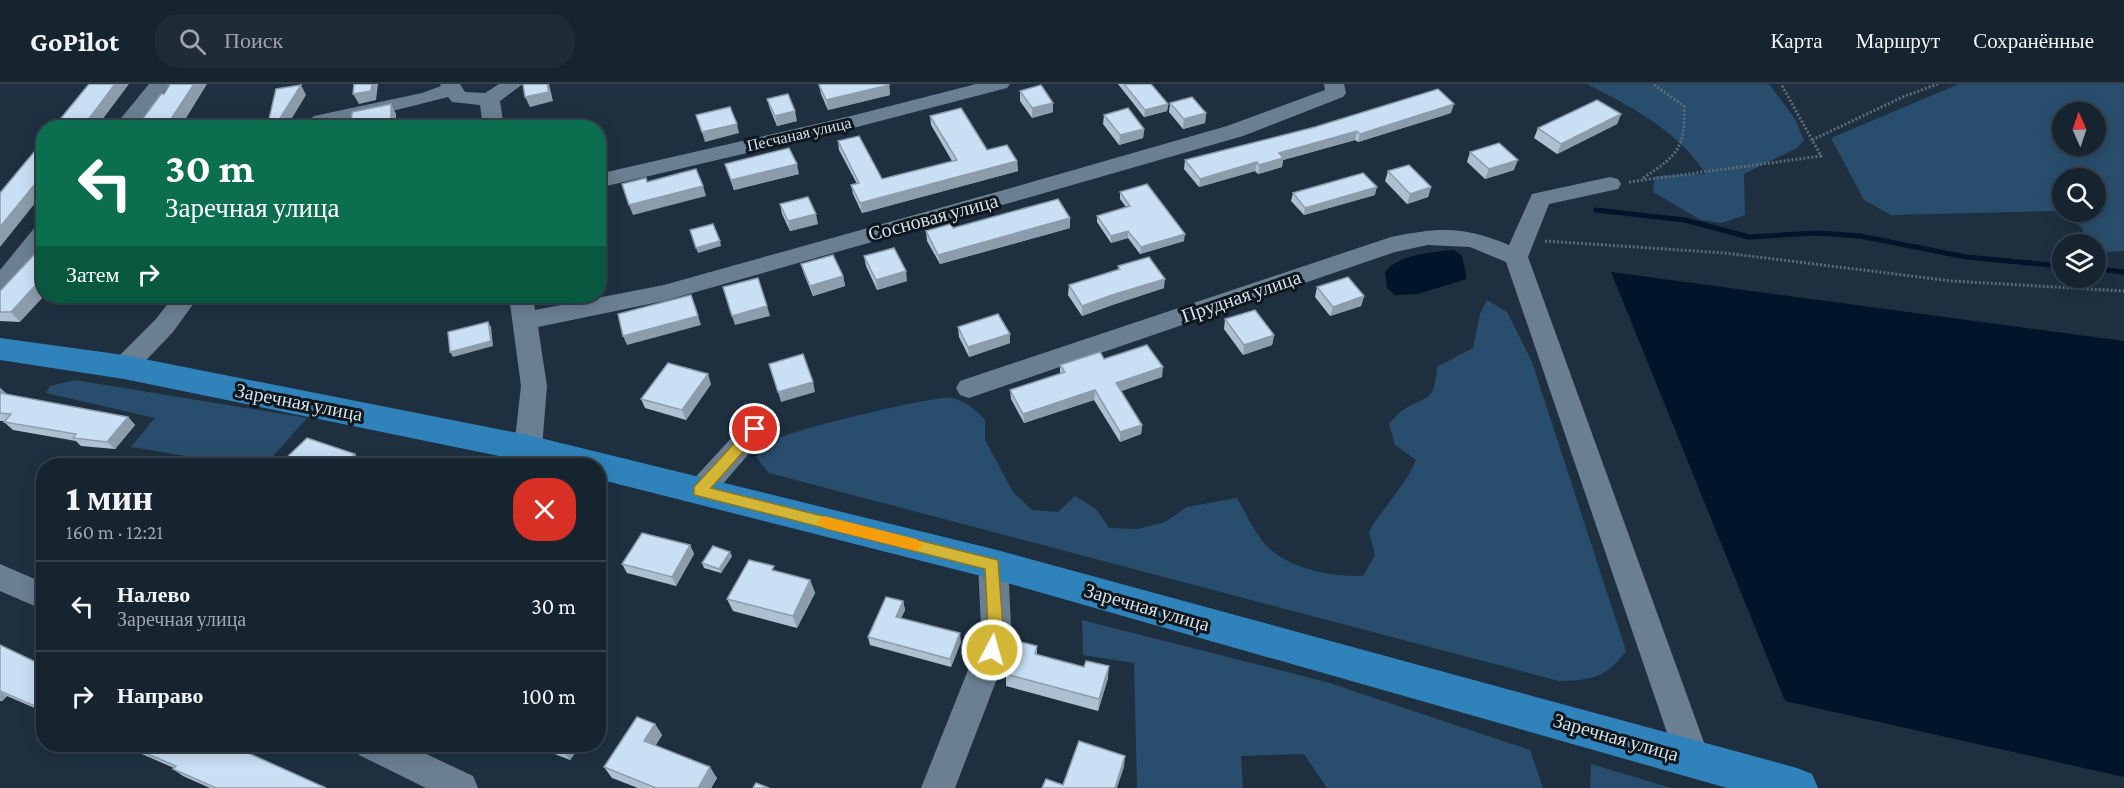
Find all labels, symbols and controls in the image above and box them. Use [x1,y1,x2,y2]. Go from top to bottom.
search box [155,14,575,68]
icon: search [176,25,209,58]
text: GoPilot [30,26,119,57]
text: Поиск [224,28,283,53]
text: Карта [1771,29,1823,53]
text: Маршрут [1856,29,1940,53]
text: Сохранённые [1973,29,2094,53]
north arrow [2052,102,2106,156]
map controls [2052,102,2106,288]
street label: Песчаная улица [745,114,853,155]
icon: left [66,144,144,222]
text: 30 m [165,144,255,191]
button: search [2052,168,2106,222]
street label: Сосновая улица [866,189,1001,246]
text: Заречная улица [165,193,340,223]
button: layers [2052,234,2106,288]
icon: right [132,258,165,291]
text: Затем [66,262,120,287]
street label: Прудная улица [1178,265,1304,328]
street label: Заречная улица [233,379,365,426]
pin [729,403,780,454]
icon: arrive [738,412,771,445]
text: 1 мин [66,478,153,518]
button: close [513,478,576,541]
text: 160 m · 12:21 [66,521,163,543]
street label: Заречная улица [1082,579,1212,636]
text: Налево [117,582,190,607]
icon: left [66,590,99,623]
text: 30 m [531,594,576,619]
text: Заречная улица [117,608,246,630]
position arrow [960,618,1024,682]
icon: right [66,680,99,713]
text: Направо [117,683,203,708]
text: 100 m [522,684,576,709]
street label: Заречная улица [1551,709,1681,766]

